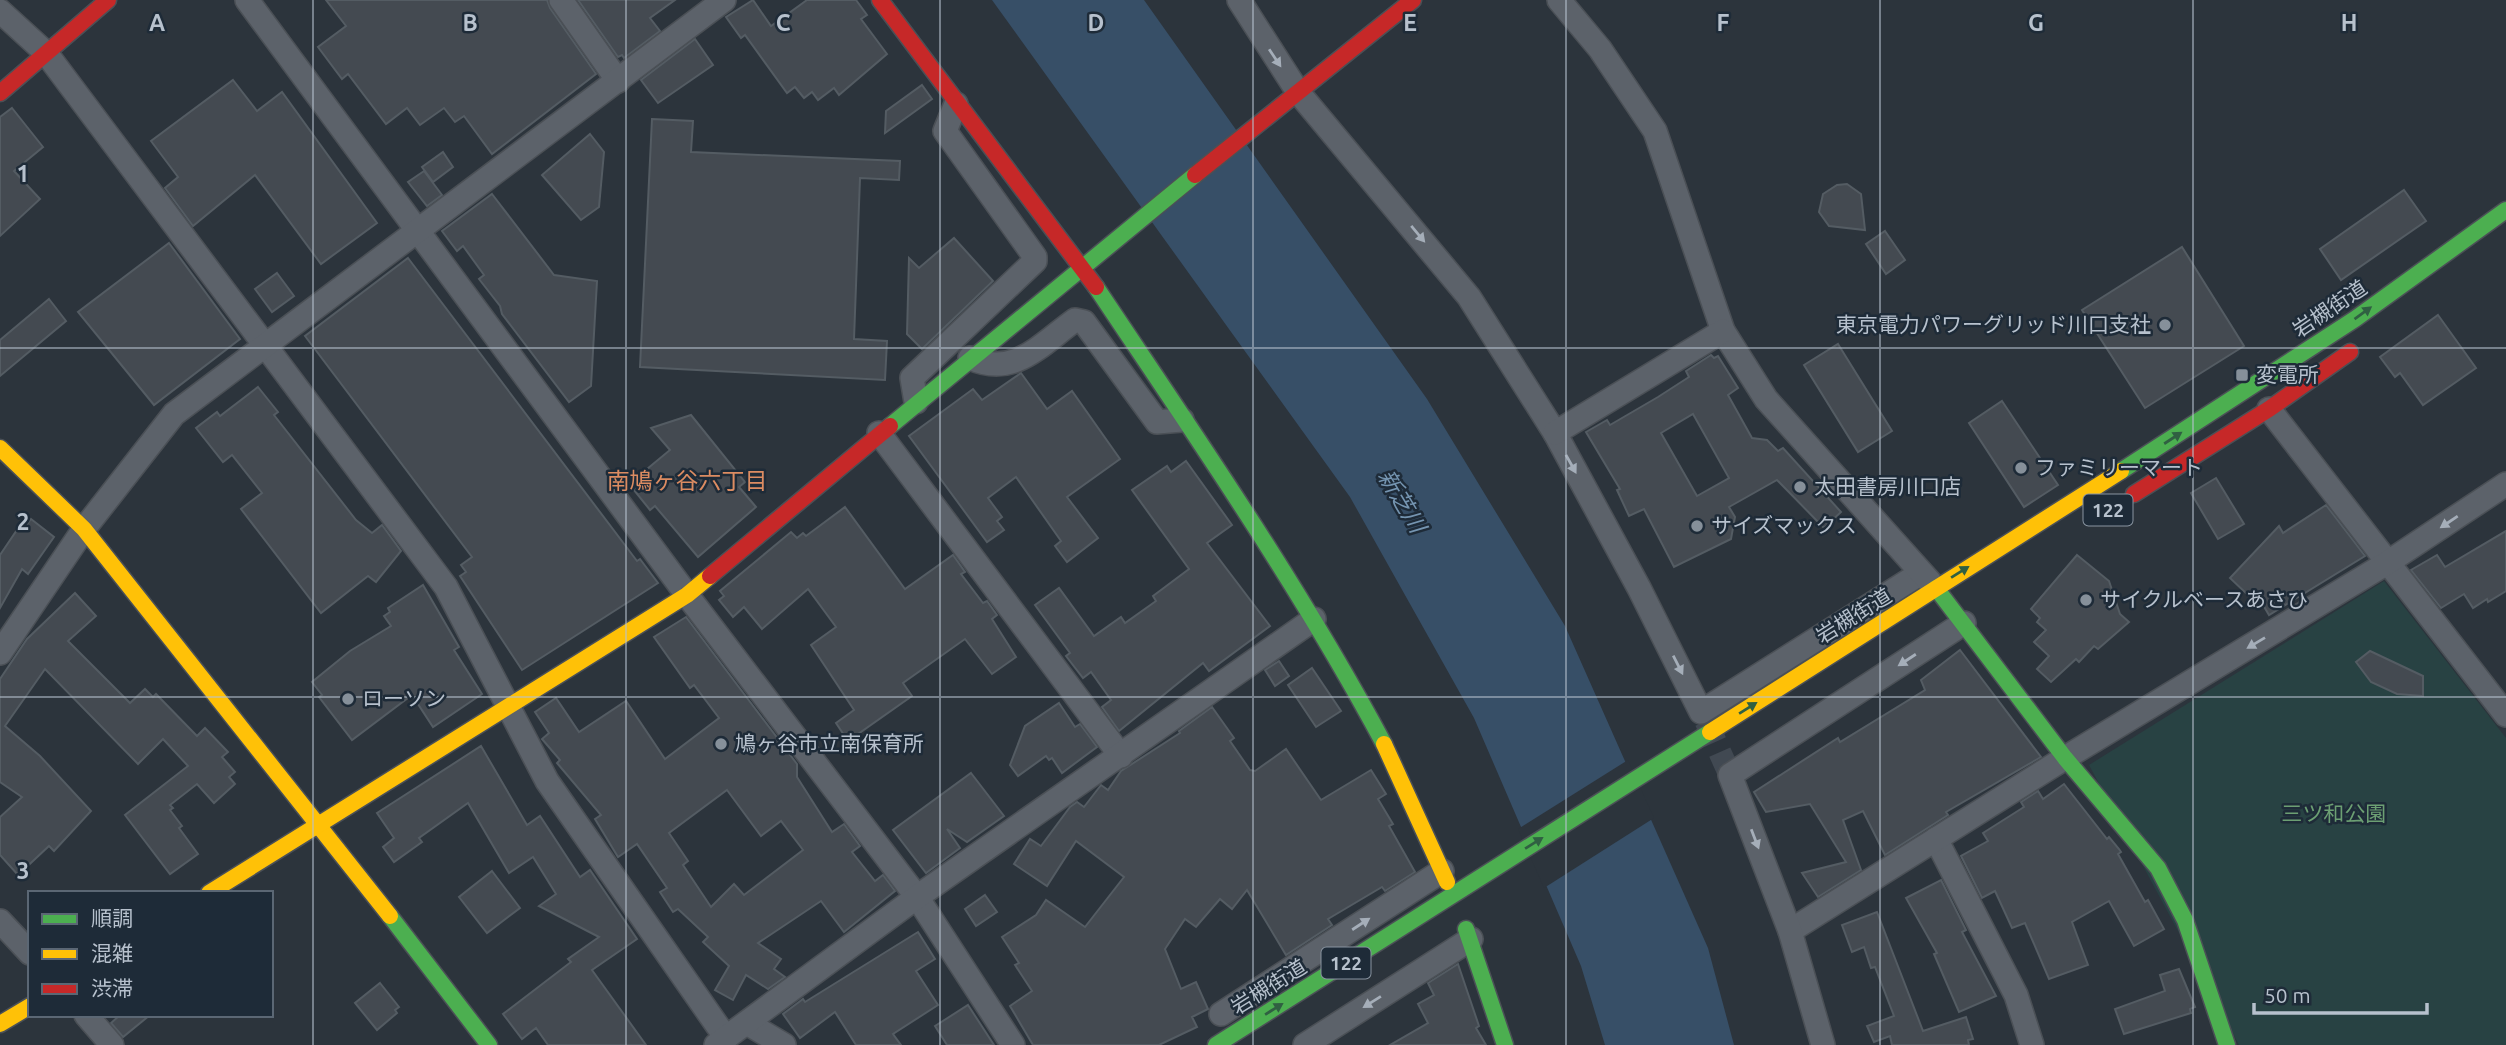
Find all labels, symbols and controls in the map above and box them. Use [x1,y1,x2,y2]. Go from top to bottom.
text: A [149,10,165,35]
text: B [462,10,478,35]
text: C [776,10,791,35]
text: D [1088,10,1104,35]
text: E [1403,10,1417,35]
text: F [1717,10,1730,35]
text: G [2028,10,2044,35]
text: H [2341,10,2357,35]
one-way arrow [1268,49,1282,67]
text: 1 [17,161,29,186]
one-way arrow [1410,226,1425,243]
street label: 岩槻街道 [2288,275,2371,342]
one-way arrow [2354,306,2372,320]
place label: 東京電力パワーグリッド川口支社 [1836,312,2151,336]
marker: 東京電力パワーグリッド川口支社 [2157,317,2173,333]
place label: 変電所 [2256,362,2319,386]
marker: 変電所 [2234,367,2250,383]
one-way arrow [2163,431,2183,444]
one-way arrow [1566,454,1577,474]
place label: ファミリーマート [2035,455,2203,479]
marker: ファミリーマート [2013,460,2029,476]
water label: 新芝川 [1374,465,1432,539]
district label: 南鳩ヶ谷六丁目 [607,468,768,493]
place label: 太田書房川口店 [1814,474,1961,498]
marker: 太田書房川口店 [1792,479,1808,495]
road number: 122 [2084,495,2132,526]
text: 2 [17,509,29,534]
place label: サイズマックス [1711,513,1857,537]
one-way arrow [2440,515,2458,529]
marker: サイズマックス [1689,518,1705,534]
one-way arrow [1950,566,1970,579]
street label: 岩槻街道 [1811,583,1895,648]
place label: サイクルベースあさひ [2100,587,2308,611]
marker: サイクルベースあさひ [2078,592,2094,608]
one-way arrow [2247,636,2266,649]
one-way arrow [1897,653,1916,666]
one-way arrow [1672,655,1683,675]
place label: ローソン [362,686,446,710]
marker: ローソン [340,691,356,707]
one-way arrow [1738,701,1757,714]
place label: 鳩ヶ谷市立南保育所 [735,731,924,755]
marker: 鳩ヶ谷市立南保育所 [713,736,729,752]
park label: 三ツ和公園 [2282,801,2387,825]
one-way arrow [1749,829,1760,850]
one-way arrow [1525,837,1544,850]
text: 3 [17,858,29,883]
legend [28,891,273,1017]
text: 順調 [91,906,133,930]
one-way arrow [1351,917,1371,930]
text: 混雑 [91,941,133,965]
road number: 122 [1322,948,1370,979]
street label: 岩槻街道 [1226,954,1310,1019]
scale bar [2254,972,2427,1016]
text: 渋滞 [91,976,133,1000]
text: 50 m [2264,983,2311,1007]
one-way arrow [1363,996,1382,1009]
one-way arrow [1264,1002,1283,1015]

